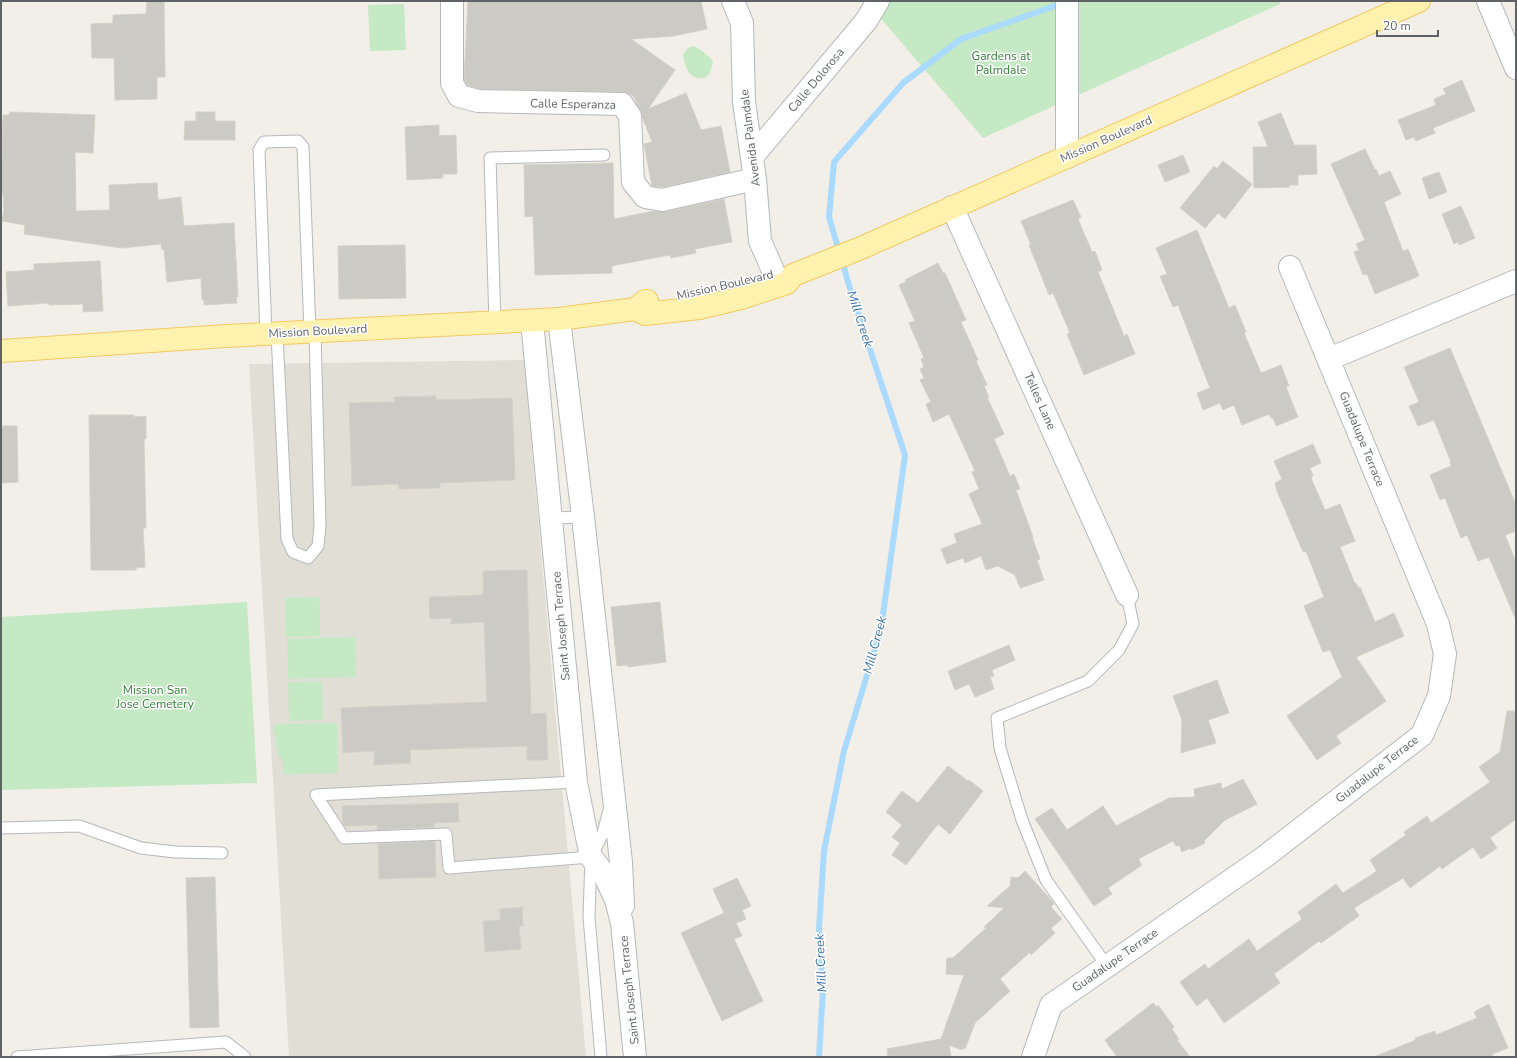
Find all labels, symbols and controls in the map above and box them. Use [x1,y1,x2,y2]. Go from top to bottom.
scale bar [1377,12,1438,38]
text: 20 m [1383,18,1411,34]
street label: Calle Dolorosa [784,44,848,116]
park label: Gardens at Palmdale [972,48,1031,78]
street label: Avenida Palmdale [736,89,764,187]
street label: Calle Esperanza [530,95,616,113]
street label: Mission Boulevard [1058,112,1154,166]
street label: Mission Boulevard [675,266,775,304]
water label: Mill Creek [842,288,878,350]
street label: Mission Boulevard [268,320,368,342]
street label: Telles Lane [1020,370,1060,432]
street label: Guadalupe Terrace [1336,389,1388,489]
street label: Saint Joseph Terrace [548,571,574,681]
water label: Mill Creek [859,614,891,676]
park label: Mission San Jose Cemetery [115,682,195,712]
street label: Guadalupe Terrace [1332,732,1422,806]
street label: Guadalupe Terrace [1069,924,1161,996]
water label: Mill Creek [810,933,832,993]
street label: Saint Joseph Terrace [615,935,643,1045]

